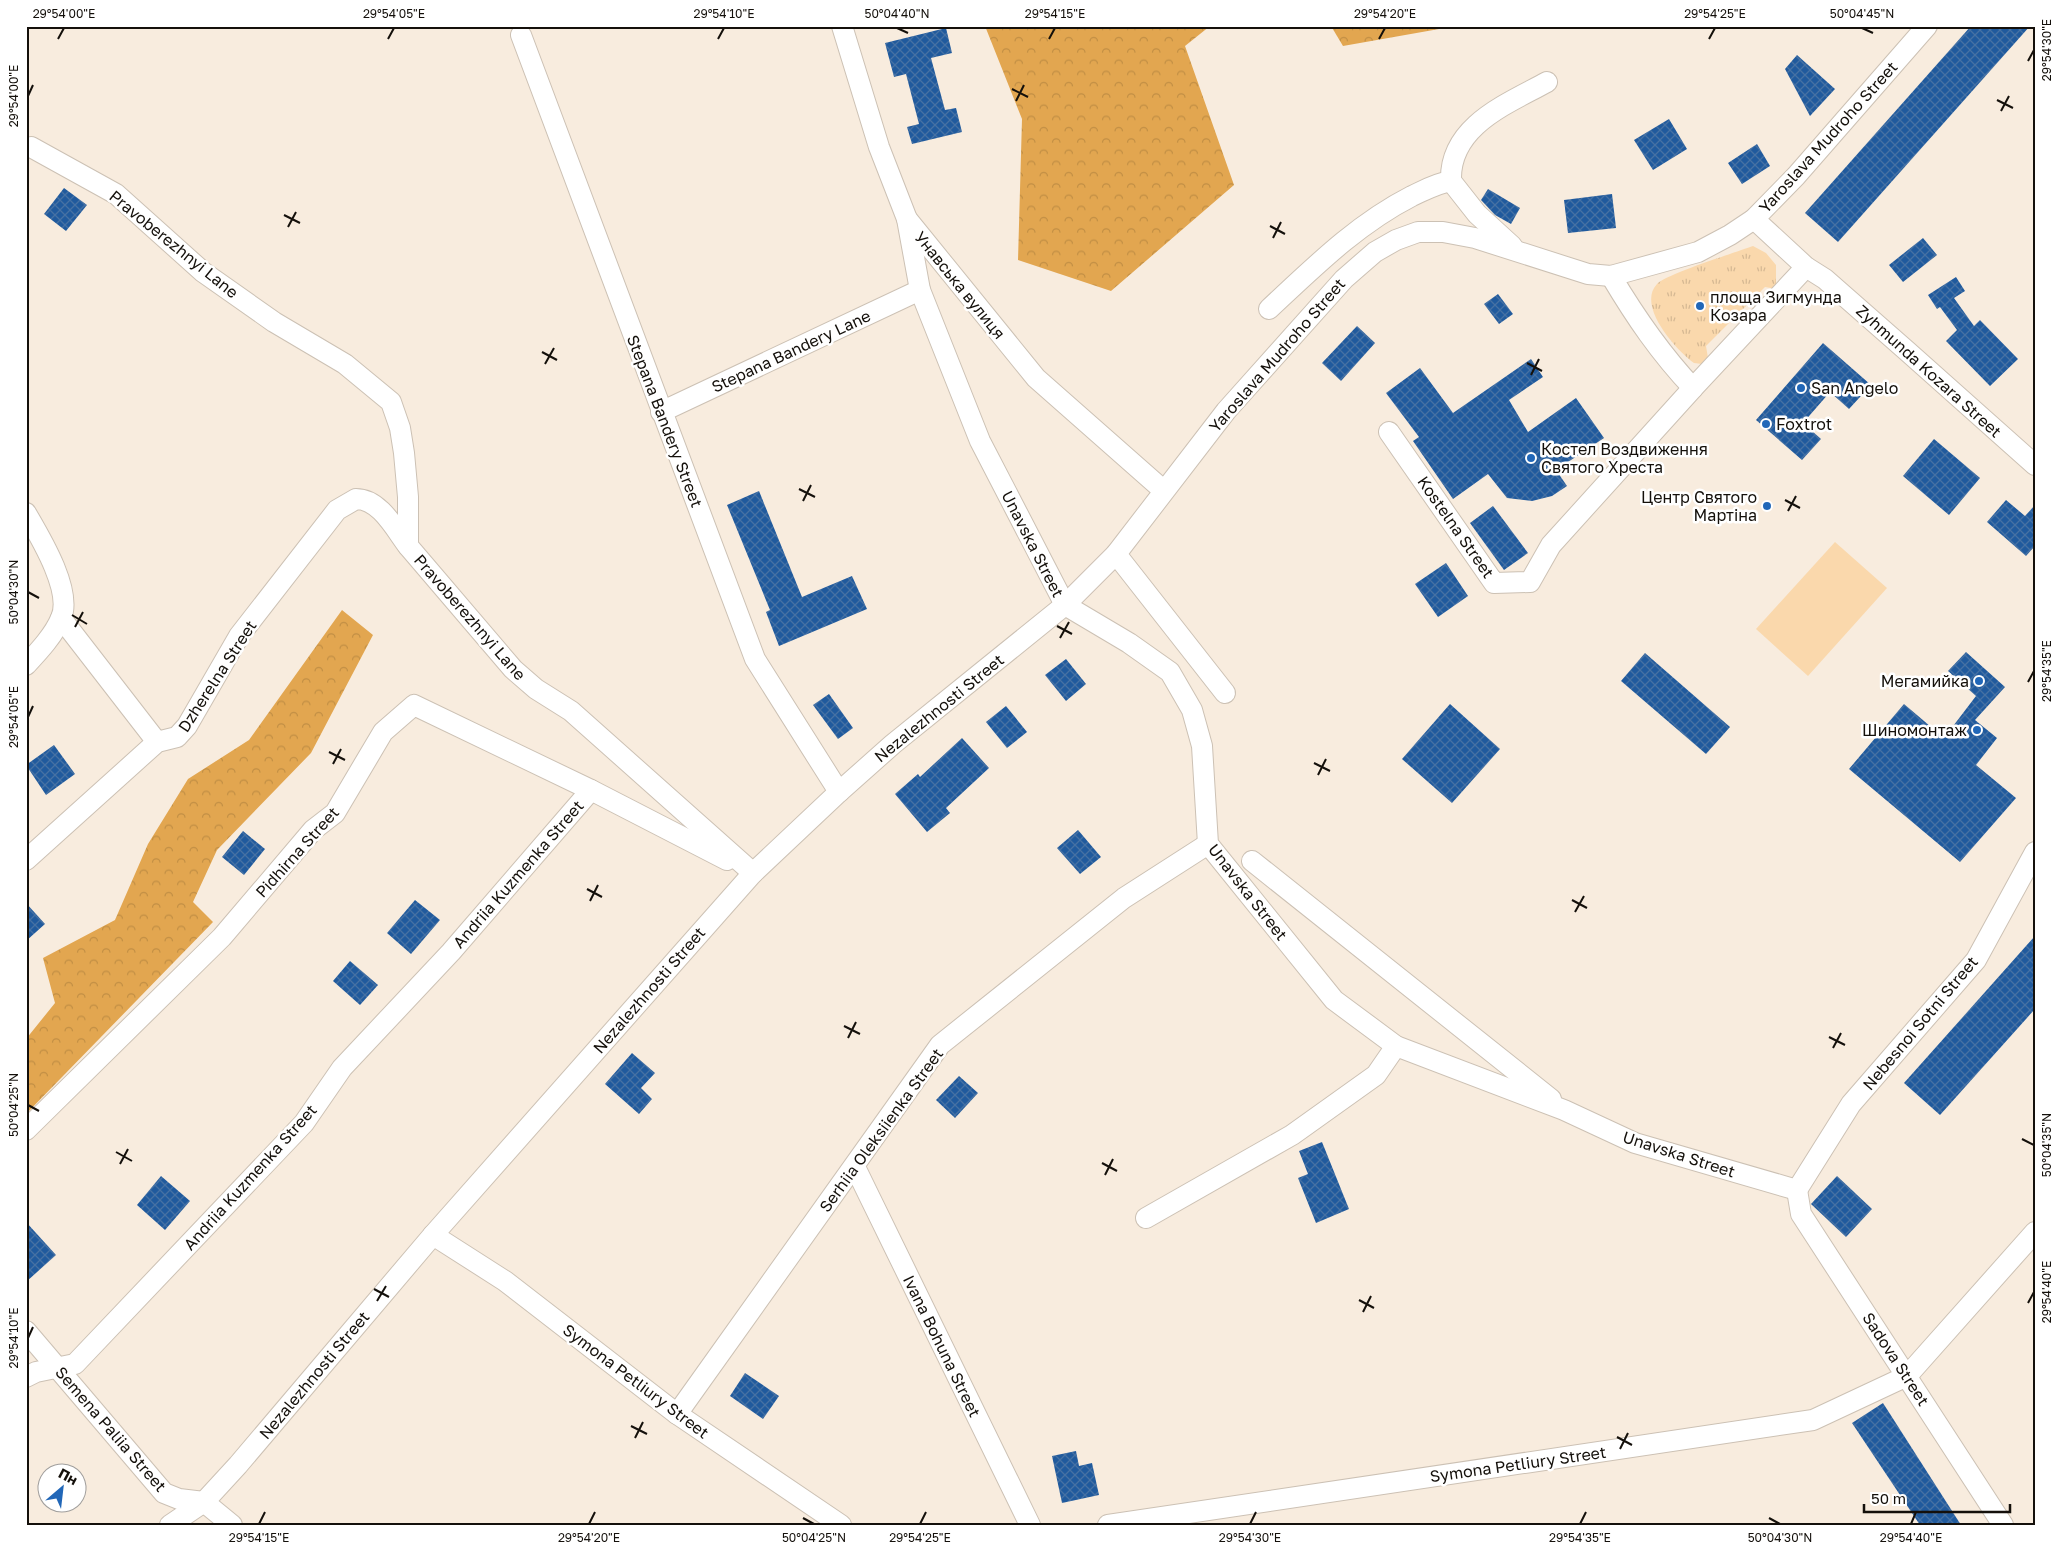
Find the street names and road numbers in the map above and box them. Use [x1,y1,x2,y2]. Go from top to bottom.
street label: Yaroslava Mudroho Street [1755,57,1901,217]
street label: Pravoberezhnyi Lane [105,186,243,302]
street label: Унавська вулиця [910,227,1010,343]
street label: Yaroslava Mudroho Street [1205,274,1349,436]
street label: Zyhmunda Kozara Street [1852,300,2006,442]
street label: Stepana Bandery Lane [708,305,874,397]
street label: Stepana Bandery Street [623,332,707,510]
street label: Kostelna Street [1413,472,1499,582]
street label: Unavska Street [998,487,1068,601]
street label: Pravoberezhnyi Lane [410,550,530,684]
street label: Dzherelna Street [173,616,261,736]
street label: Nezalezhnosti Street [870,650,1008,766]
street label: Andriia Kuzmenka Street [448,796,588,952]
street label: Pidhirna Street [251,802,343,902]
street label: Unavska Street [1204,840,1292,944]
street label: Nezalezhnosti Street [589,923,709,1057]
street label: Nebesnoi Sotni Street [1858,952,1982,1094]
street label: Serhiia Oleksiienka Street [815,1044,947,1216]
street label: Andriia Kuzmenka Street [179,1100,321,1254]
street label: Unavska Street [1620,1126,1738,1182]
street label: Ivana Bohuna Street [899,1272,985,1420]
street label: Nezalezhnosti Street [255,1307,373,1443]
street label: Sadova Street [1858,1309,1934,1409]
street label: Symona Petliury Street [559,1320,713,1442]
street label: Semena Paliia Street [51,1362,171,1496]
street label: Symona Petliury Street [1429,1442,1607,1486]

